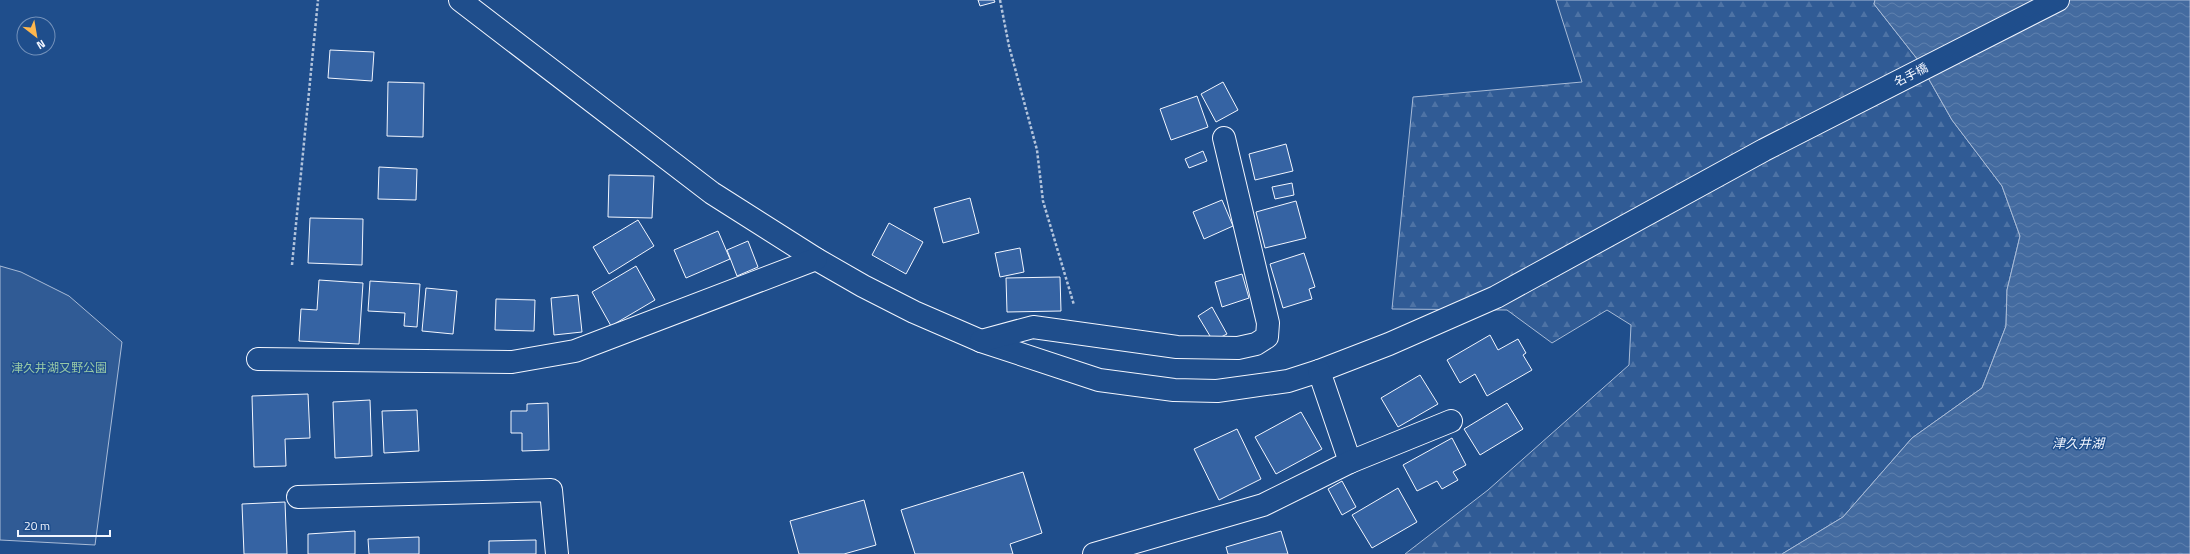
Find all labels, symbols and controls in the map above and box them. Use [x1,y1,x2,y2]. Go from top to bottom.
north arrow [16,16,56,56]
text: N [34,36,49,53]
street label: 名手橋 [1890,58,1931,91]
park label: 津久井湖又野公園 [11,358,107,377]
water label: 津久井湖 [2052,433,2106,453]
scale bar [18,512,110,538]
text: 20 m [24,516,50,535]

